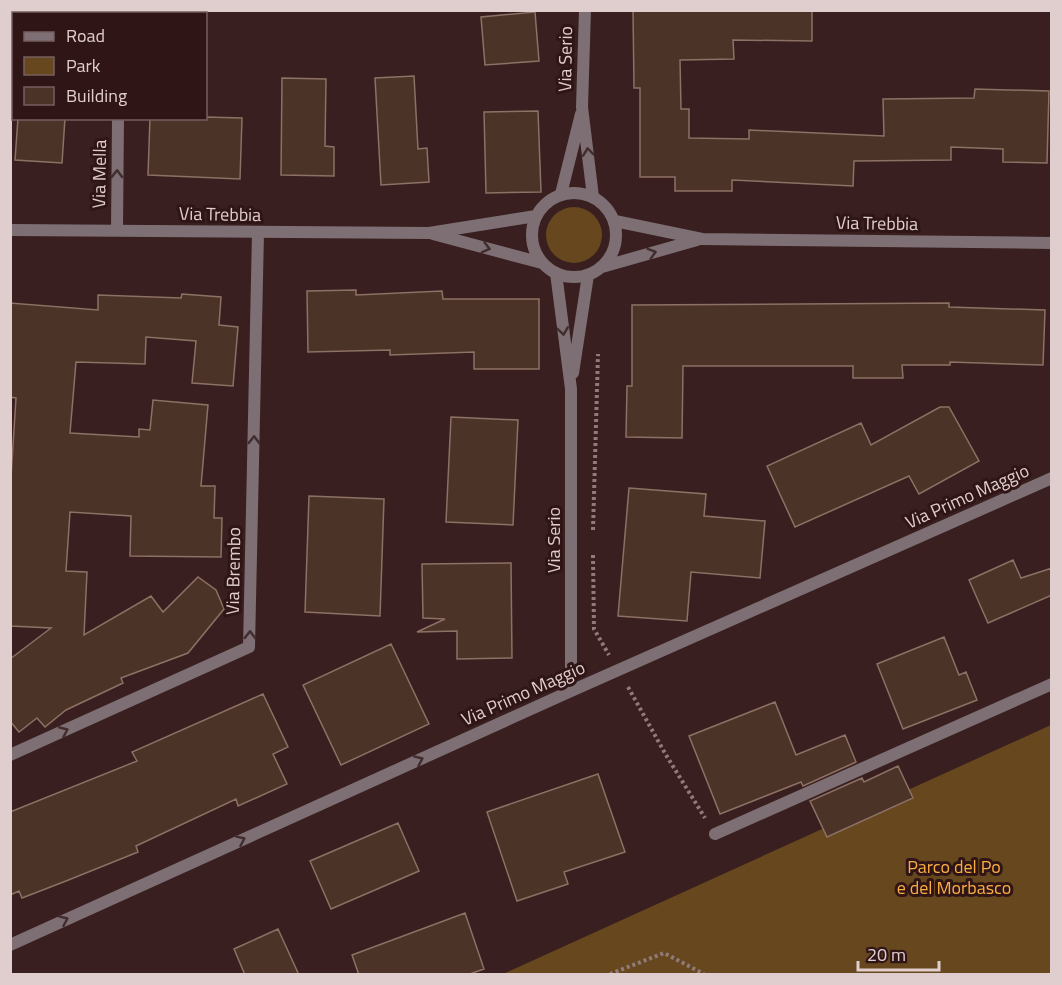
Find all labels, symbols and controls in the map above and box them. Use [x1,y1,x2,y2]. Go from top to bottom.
legend [12,12,207,120]
text: Road [66,22,105,49]
street label: Via Serio [551,26,579,92]
text: Park [66,52,101,79]
text: Building [66,82,127,109]
street label: Via Mella [85,139,113,209]
one-way arrow [582,148,595,157]
one-way arrow [111,170,124,179]
street label: Via Trebbia [179,200,261,228]
street label: Via Trebbia [836,209,918,237]
one-way arrow [481,240,491,253]
one-way arrow [646,248,657,260]
one-way arrow [557,326,569,335]
one-way arrow [248,435,260,444]
street label: Via Primo Maggio [901,457,1033,535]
street label: Via Serio [540,507,567,573]
street label: Via Brembo [219,527,247,615]
one-way arrow [243,630,256,639]
street label: Via Primo Maggio [457,654,589,732]
one-way arrow [57,726,68,738]
one-way arrow [413,755,424,767]
one-way arrow [235,835,246,847]
park label: Parco del Po e del Morbasco [897,853,1011,901]
one-way arrow [57,916,68,928]
scale bar [858,934,939,972]
text: 20 m [867,941,906,968]

